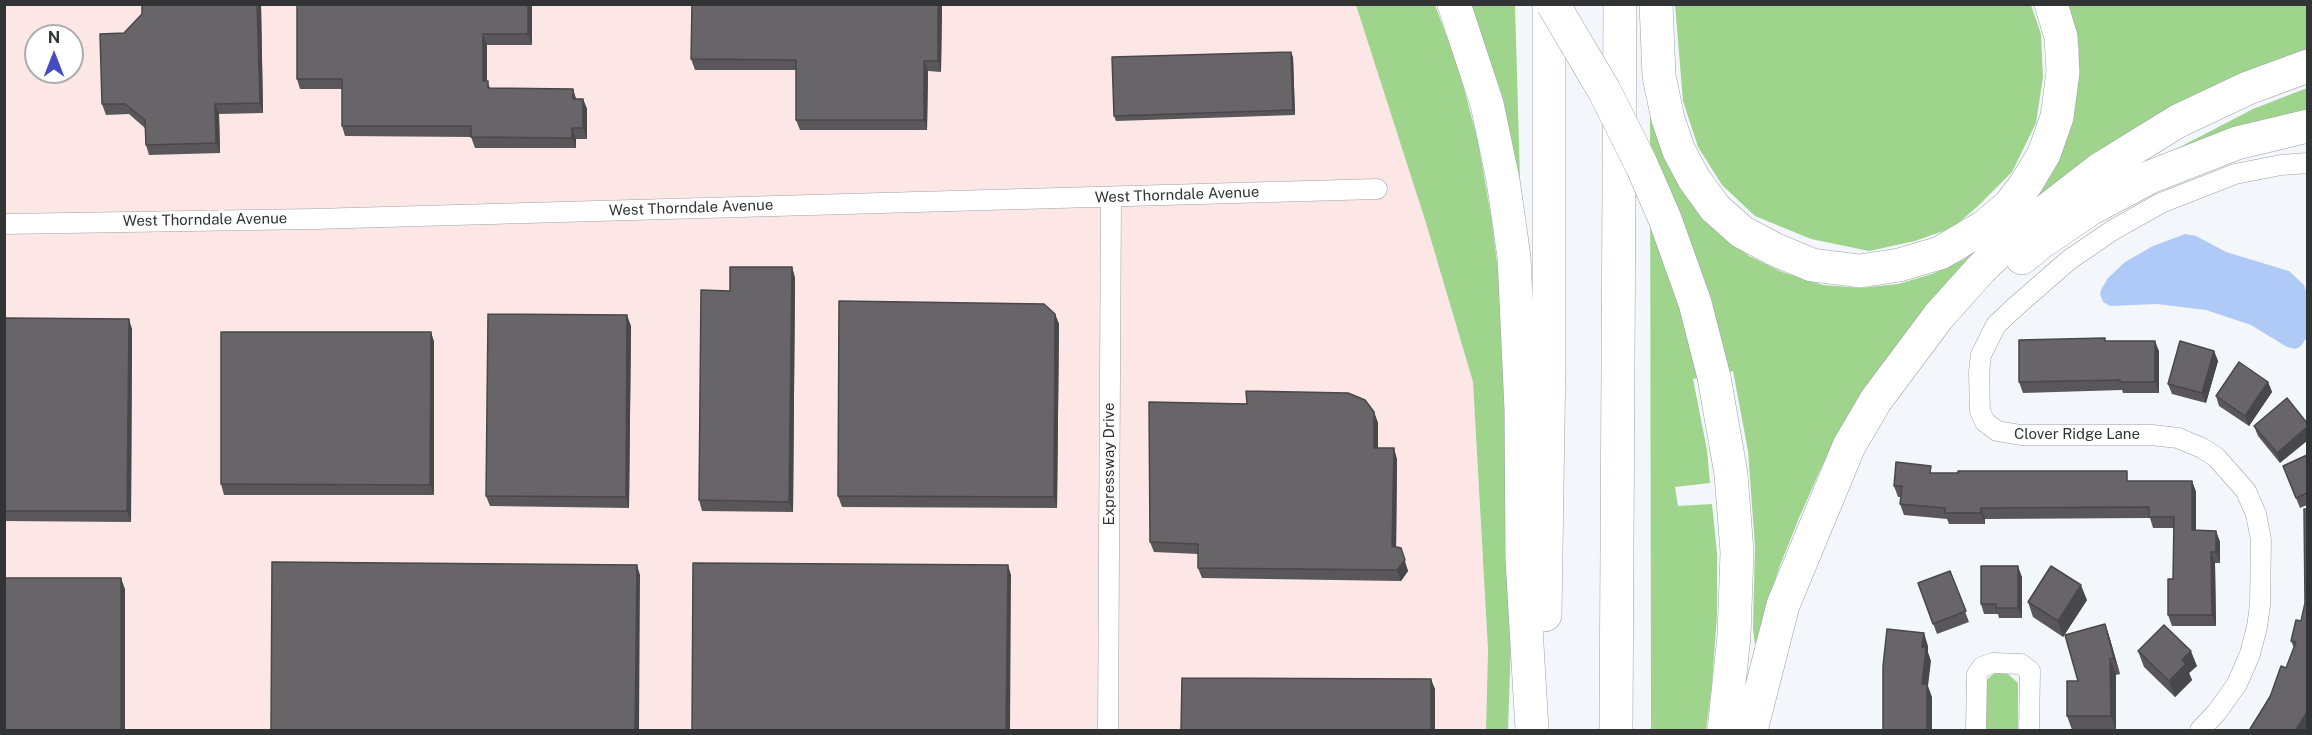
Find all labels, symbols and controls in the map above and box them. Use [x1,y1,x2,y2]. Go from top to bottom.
north arrow [24,24,84,84]
text: N [48,28,60,47]
street label: West Thorndale Avenue [1094,183,1260,207]
street label: West Thorndale Avenue [608,196,774,220]
street label: West Thorndale Avenue [123,210,287,230]
street label: Expressway Drive [1100,402,1118,526]
street label: Clover Ridge Lane [2014,425,2140,443]

